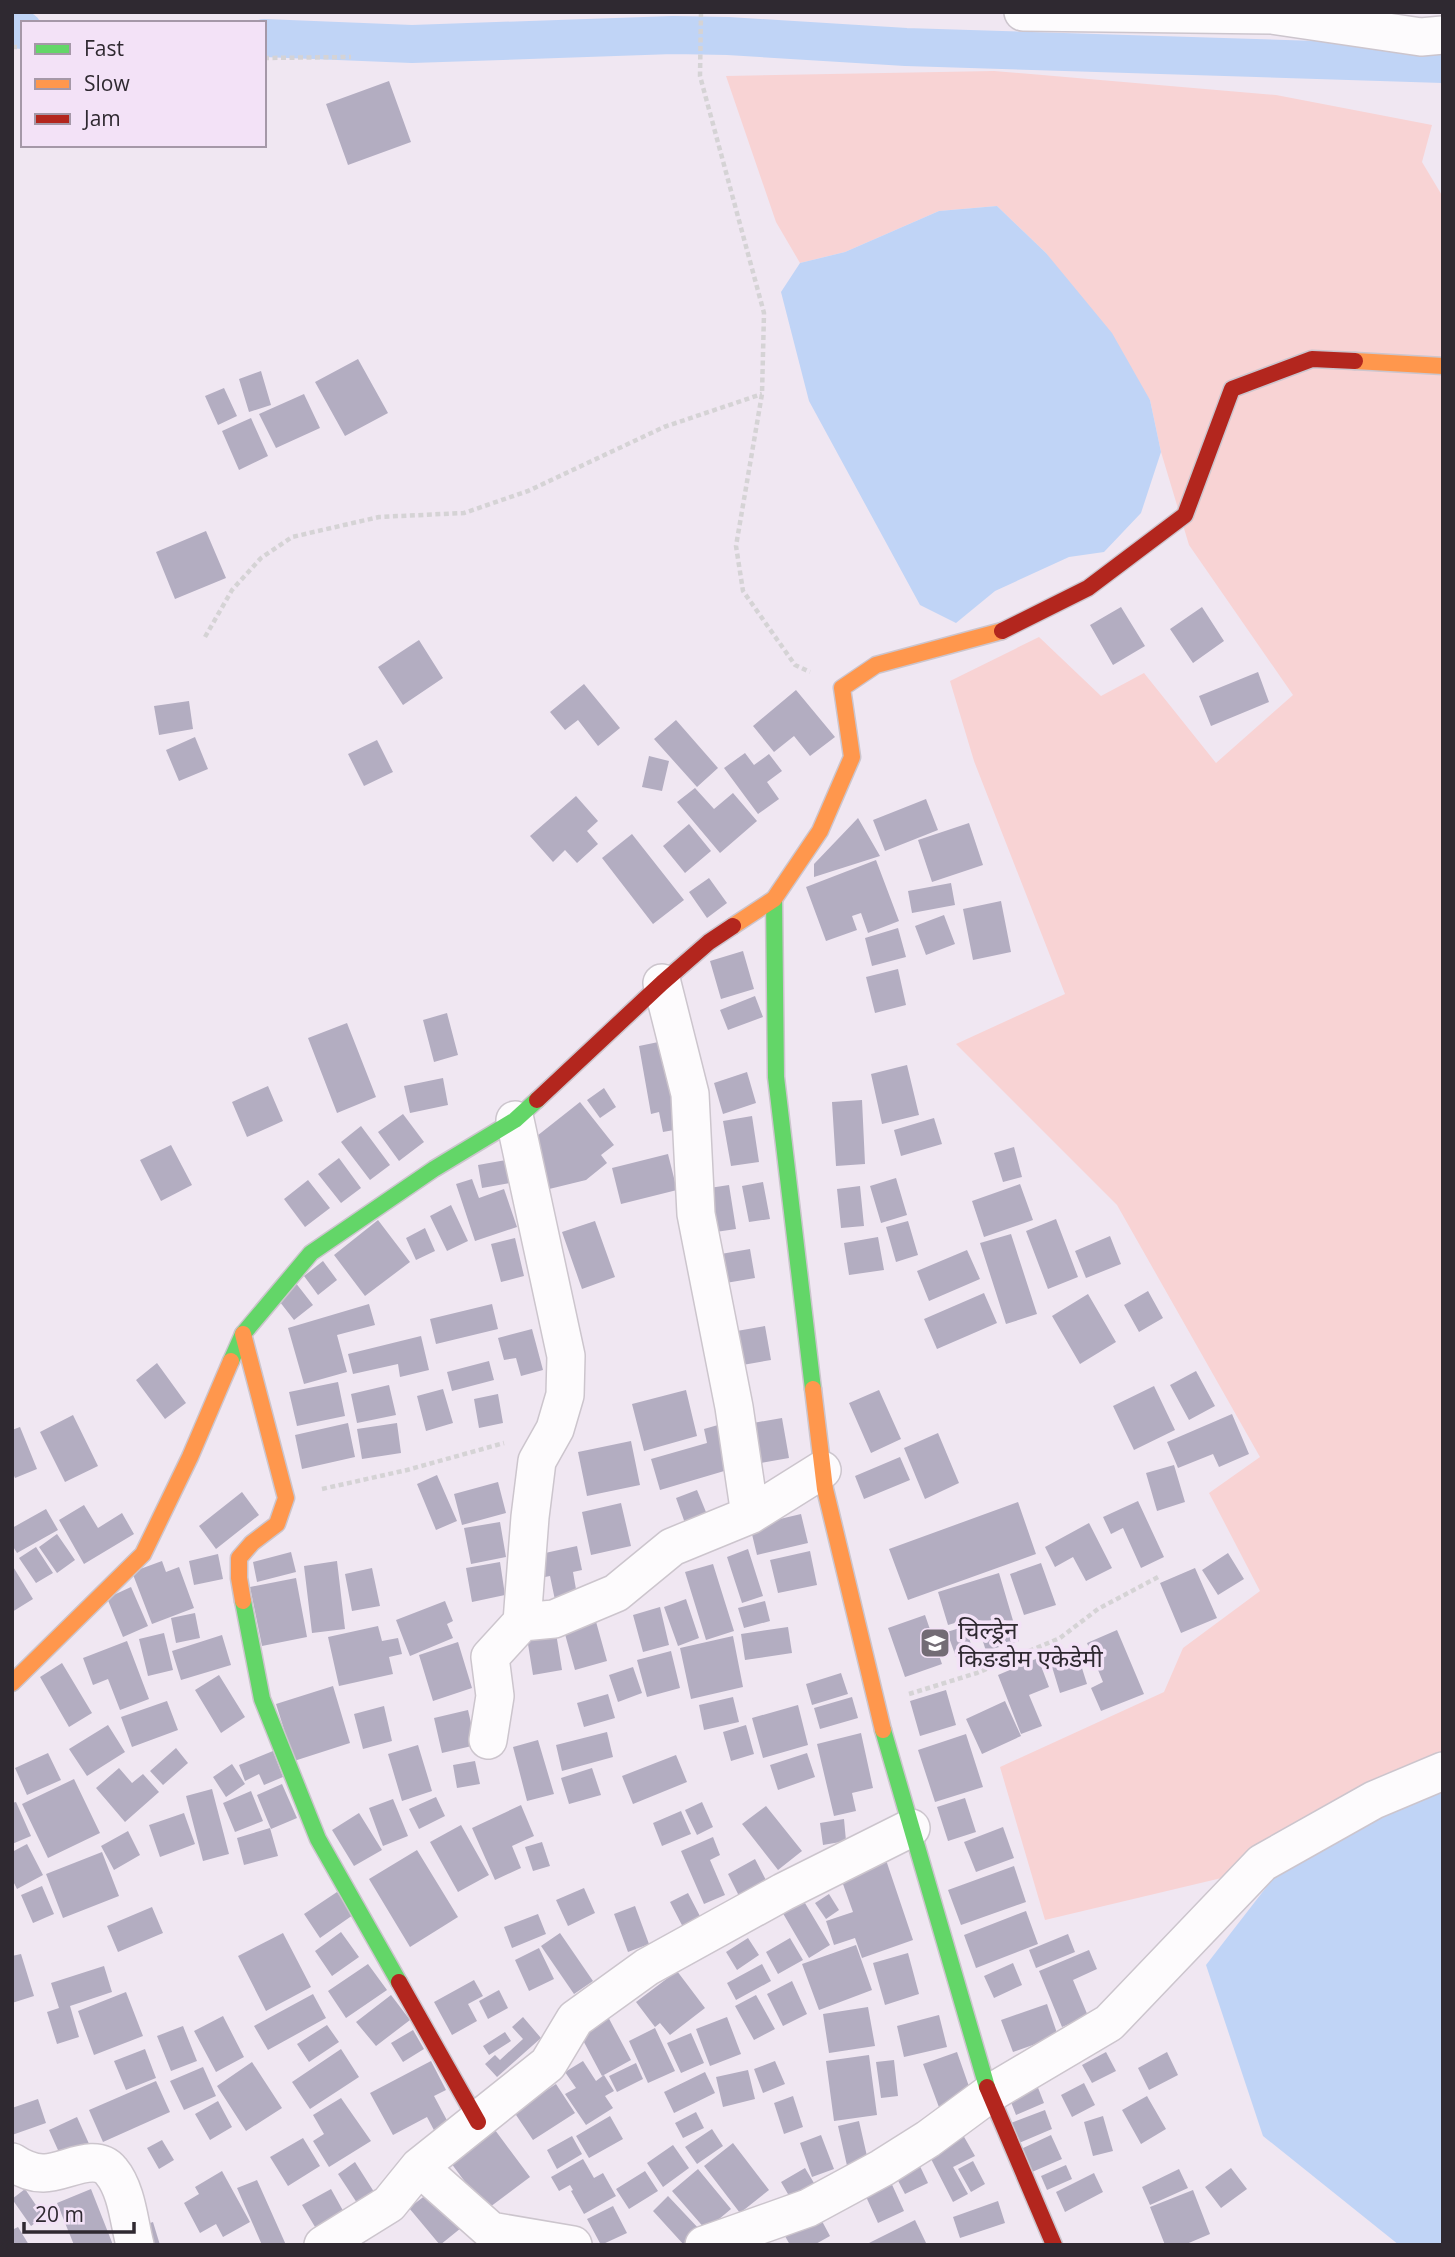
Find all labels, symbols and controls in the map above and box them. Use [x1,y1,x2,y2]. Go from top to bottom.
legend [21,21,266,147]
text: Fast [84,34,124,62]
text: Slow [84,69,130,97]
text: Jam [82,104,121,132]
place label: चिल्ड्रेन किङडोम एकेडेमी [958,1613,1103,1674]
school or university icon: चिल्ड्रेन किङडोम एकेडेमी [918,1626,952,1660]
scale bar [24,2190,135,2234]
text: 20 m [35,2200,84,2228]

